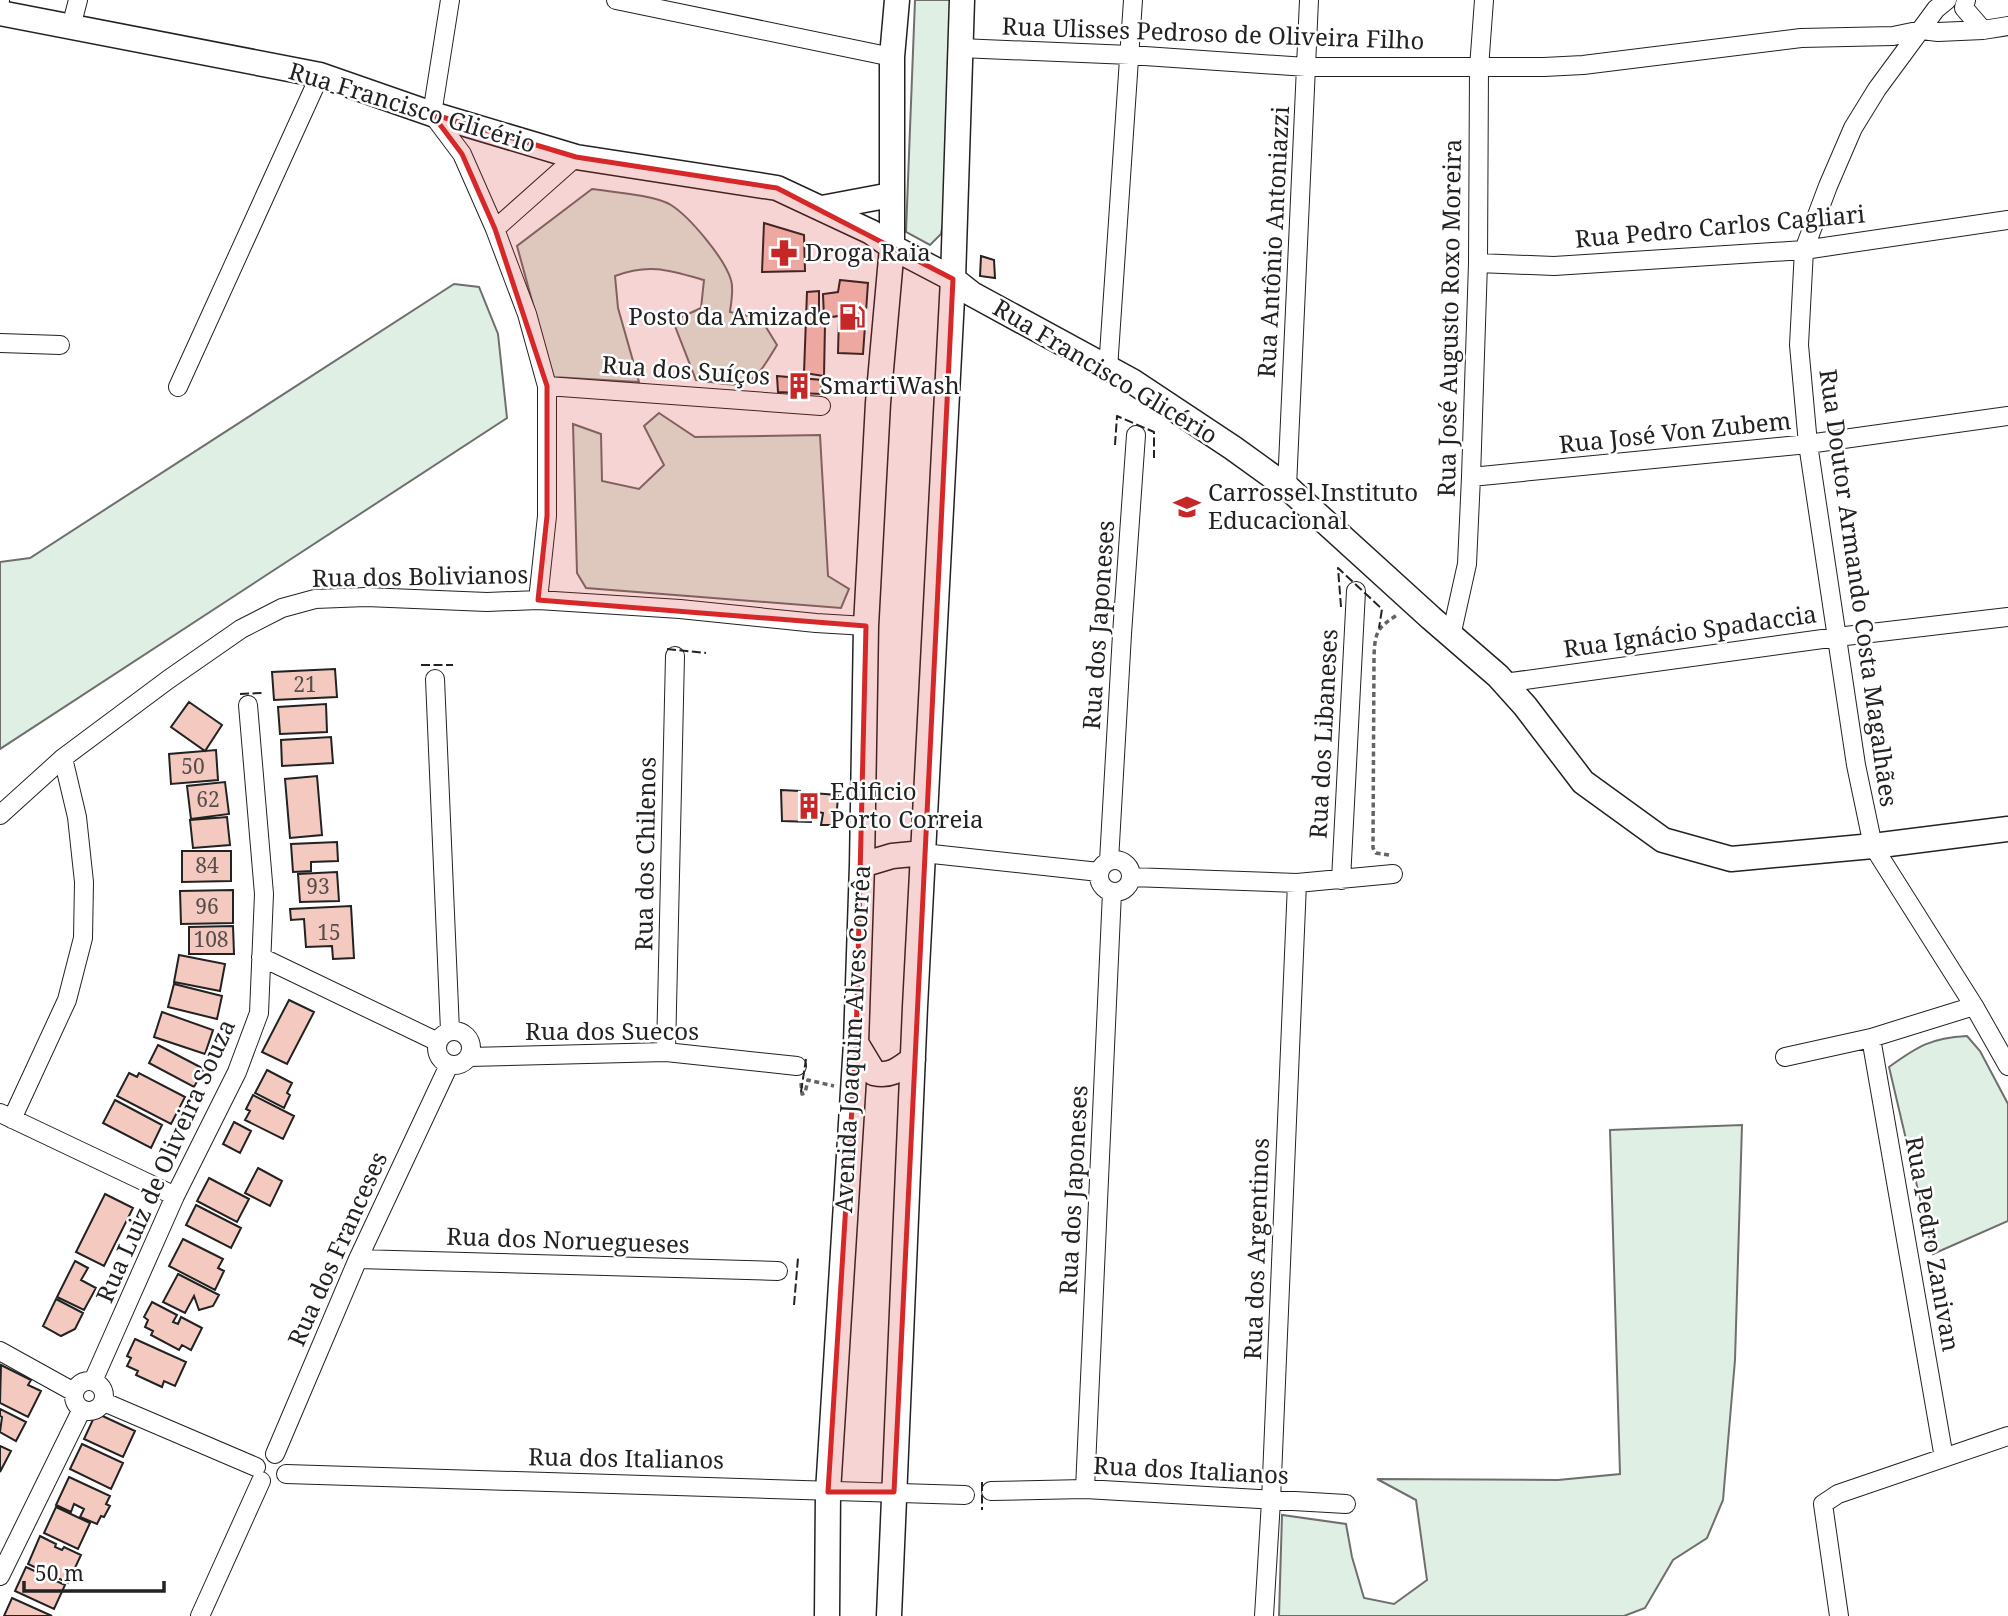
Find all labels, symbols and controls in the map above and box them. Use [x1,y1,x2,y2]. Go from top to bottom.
street label: Rua Ulisses Pedroso de Oliveira Filho [1001,9,1425,56]
street label: Rua Francisco Glicério [285,53,540,160]
street label: Rua Antônio Antoniazzi [1249,105,1296,379]
street label: Rua José Augusto Roxo Moreira [1429,139,1468,497]
street label: Rua Pedro Carlos Cagliari [1574,196,1867,255]
place label: Droga Raia [805,235,931,268]
pharmacy icon: Droga Raia [769,238,799,268]
street label: Rua Francisco Glicério [987,290,1224,451]
place label: Posto da Amizade [628,299,831,332]
fuel station icon: Posto da Amizade [837,302,867,332]
street label: Rua dos Suíços [601,347,771,392]
street label: Rua Doutor Armando Costa Magalhães [1812,367,1907,809]
place label: SmartiWash [820,368,960,401]
building icon: SmartiWash [784,371,814,401]
street label: Rua José Von Zubem [1557,403,1793,460]
place label: Carrossel Instituto Educacional [1208,475,1418,536]
school or university icon: Carrossel Instituto Educacional [1172,492,1202,522]
street label: Rua dos Japoneses [1074,519,1121,731]
street label: Rua dos Bolivianos [312,557,528,594]
street label: Rua Ignácio Spadaccia [1561,596,1819,665]
street label: Rua dos Libaneses [1301,628,1344,840]
house number: 21 [293,670,317,698]
house number: 50 [181,752,205,780]
street label: Rua dos Chilenos [626,756,663,951]
place label: Edificio Porto Correia [830,774,983,835]
house number: 62 [196,785,220,813]
building icon: Edificio Porto Correia [794,791,824,821]
house number: 84 [195,851,219,879]
street label: Avenida Joaquim Alves Corrêa [826,864,877,1214]
house number: 93 [306,872,330,900]
house number: 96 [195,892,219,920]
house number: 15 [317,918,341,946]
house number: 108 [193,925,229,953]
street label: Rua Luiz de Oliveira Souza [87,1014,242,1307]
street label: Rua dos Suecos [525,1014,699,1047]
street label: Rua dos Japoneses [1051,1084,1094,1296]
street label: Rua Pedro Zanivan [1898,1134,1969,1354]
street label: Rua dos Argentinos [1235,1137,1276,1361]
street label: Rua dos Franceses [279,1146,394,1351]
street label: Rua dos Noruegueses [446,1219,690,1260]
street label: Rua dos Italianos [528,1439,724,1476]
street label: Rua dos Italianos [1092,1448,1290,1491]
scale bar [24,1550,164,1594]
text: 50 m [35,1559,84,1587]

